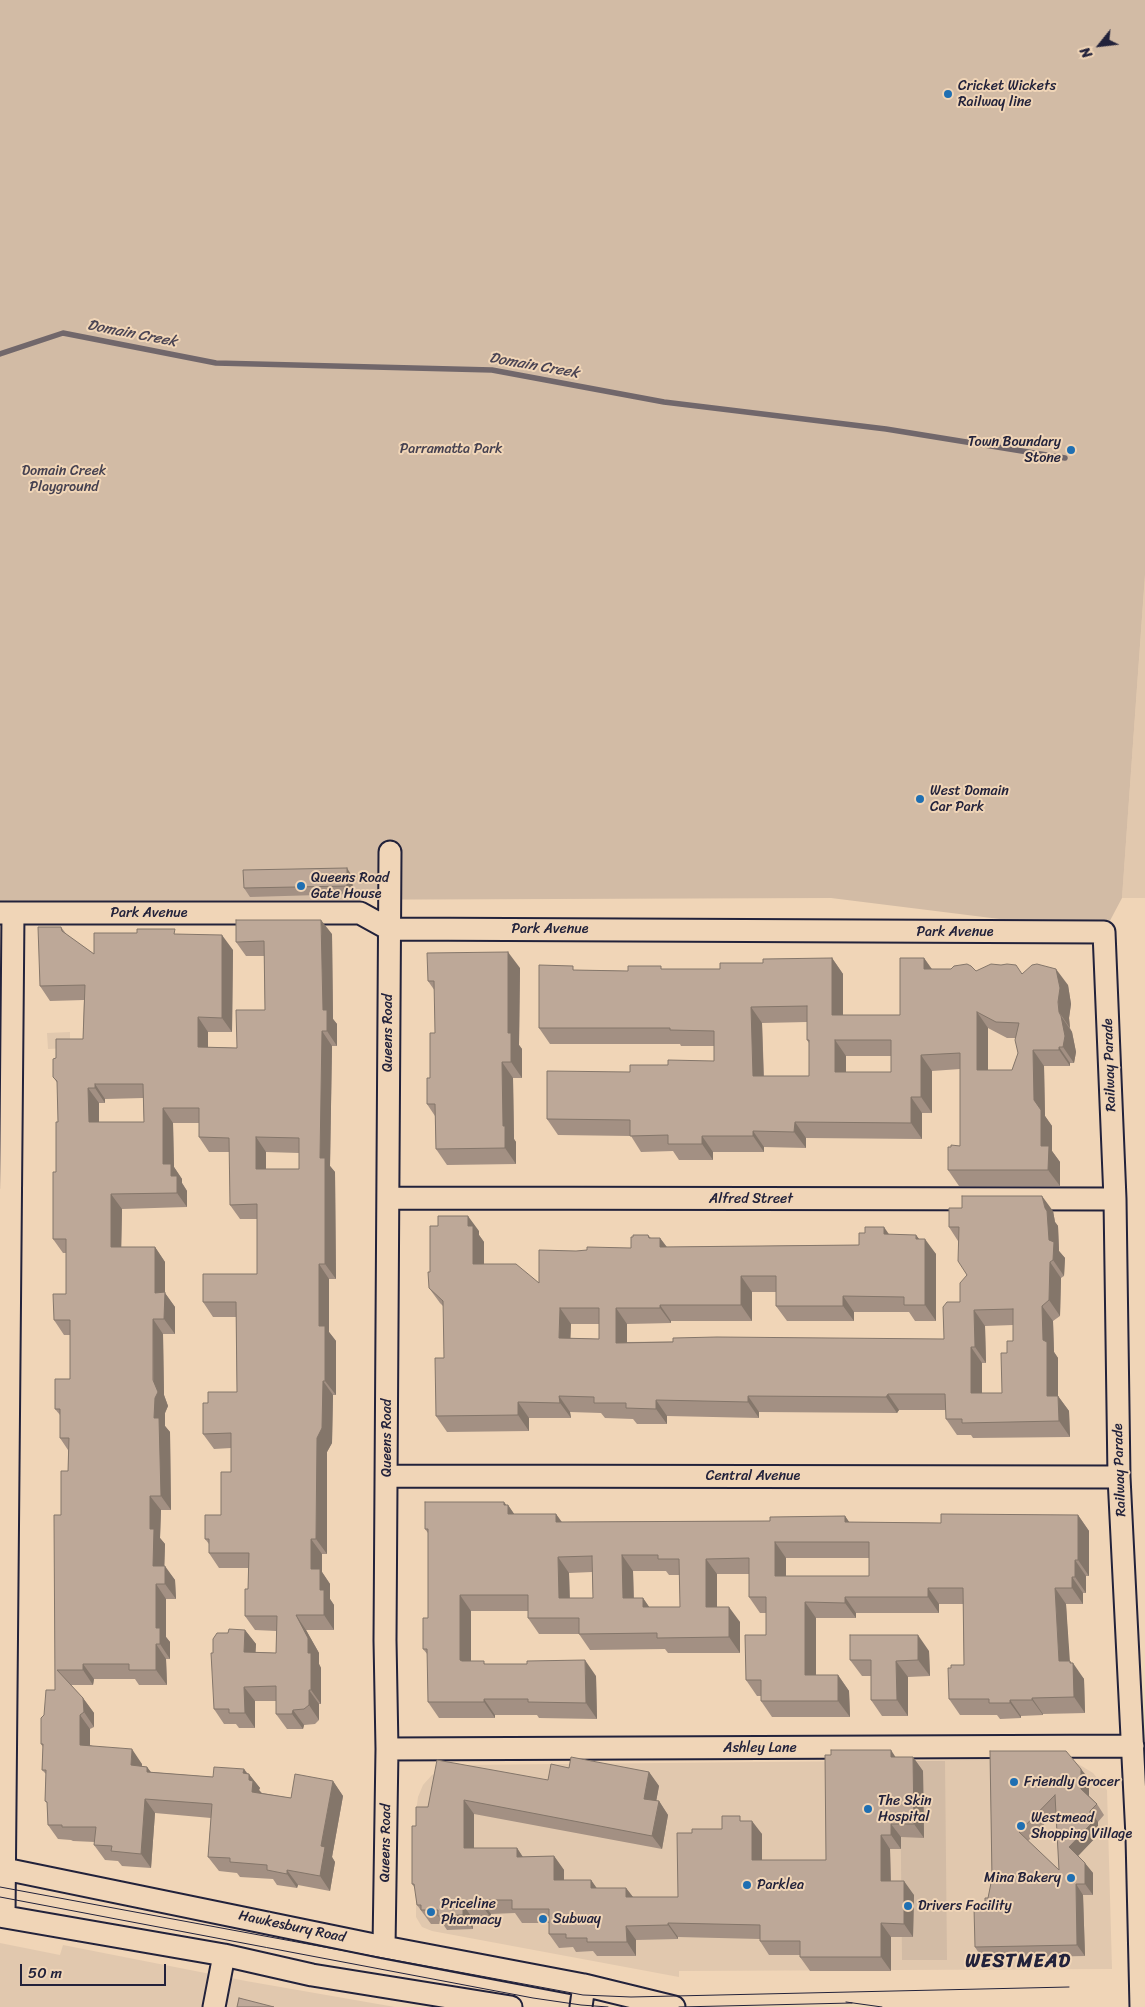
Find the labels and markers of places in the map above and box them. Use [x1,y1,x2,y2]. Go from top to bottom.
place label: Cricket Wickets Railway line [958,78,1056,110]
marker: Cricket Wickets Railway line [942,88,954,100]
place label: Town Boundary Stone [968,434,1061,467]
marker: Town Boundary Stone [1065,444,1077,456]
place label: West Domain Car Park [930,783,1009,816]
marker: West Domain Car Park [914,793,926,805]
place label: Queens Road Gate House [311,870,389,902]
marker: Queens Road Gate House [295,880,307,892]
place label: Friendly Grocer [1024,1774,1120,1790]
marker: Friendly Grocer [1008,1776,1020,1788]
place label: The Skin Hospital [878,1793,932,1825]
marker: The Skin Hospital [862,1803,874,1815]
place label: Westmead Shopping Village [1031,1810,1132,1842]
marker: Westmead Shopping Village [1015,1820,1027,1832]
place label: Mina Bakery [984,1870,1061,1886]
marker: Mina Bakery [1065,1872,1077,1884]
place label: Parklea [757,1877,804,1893]
marker: Parklea [741,1879,753,1891]
place label: Priceline Pharmacy [441,1896,502,1928]
place label: Drivers Facility [918,1898,1012,1914]
marker: Drivers Facility [902,1900,914,1912]
marker: Priceline Pharmacy [425,1906,437,1918]
place label: Subway [553,1911,601,1927]
marker: Subway [537,1913,549,1925]

